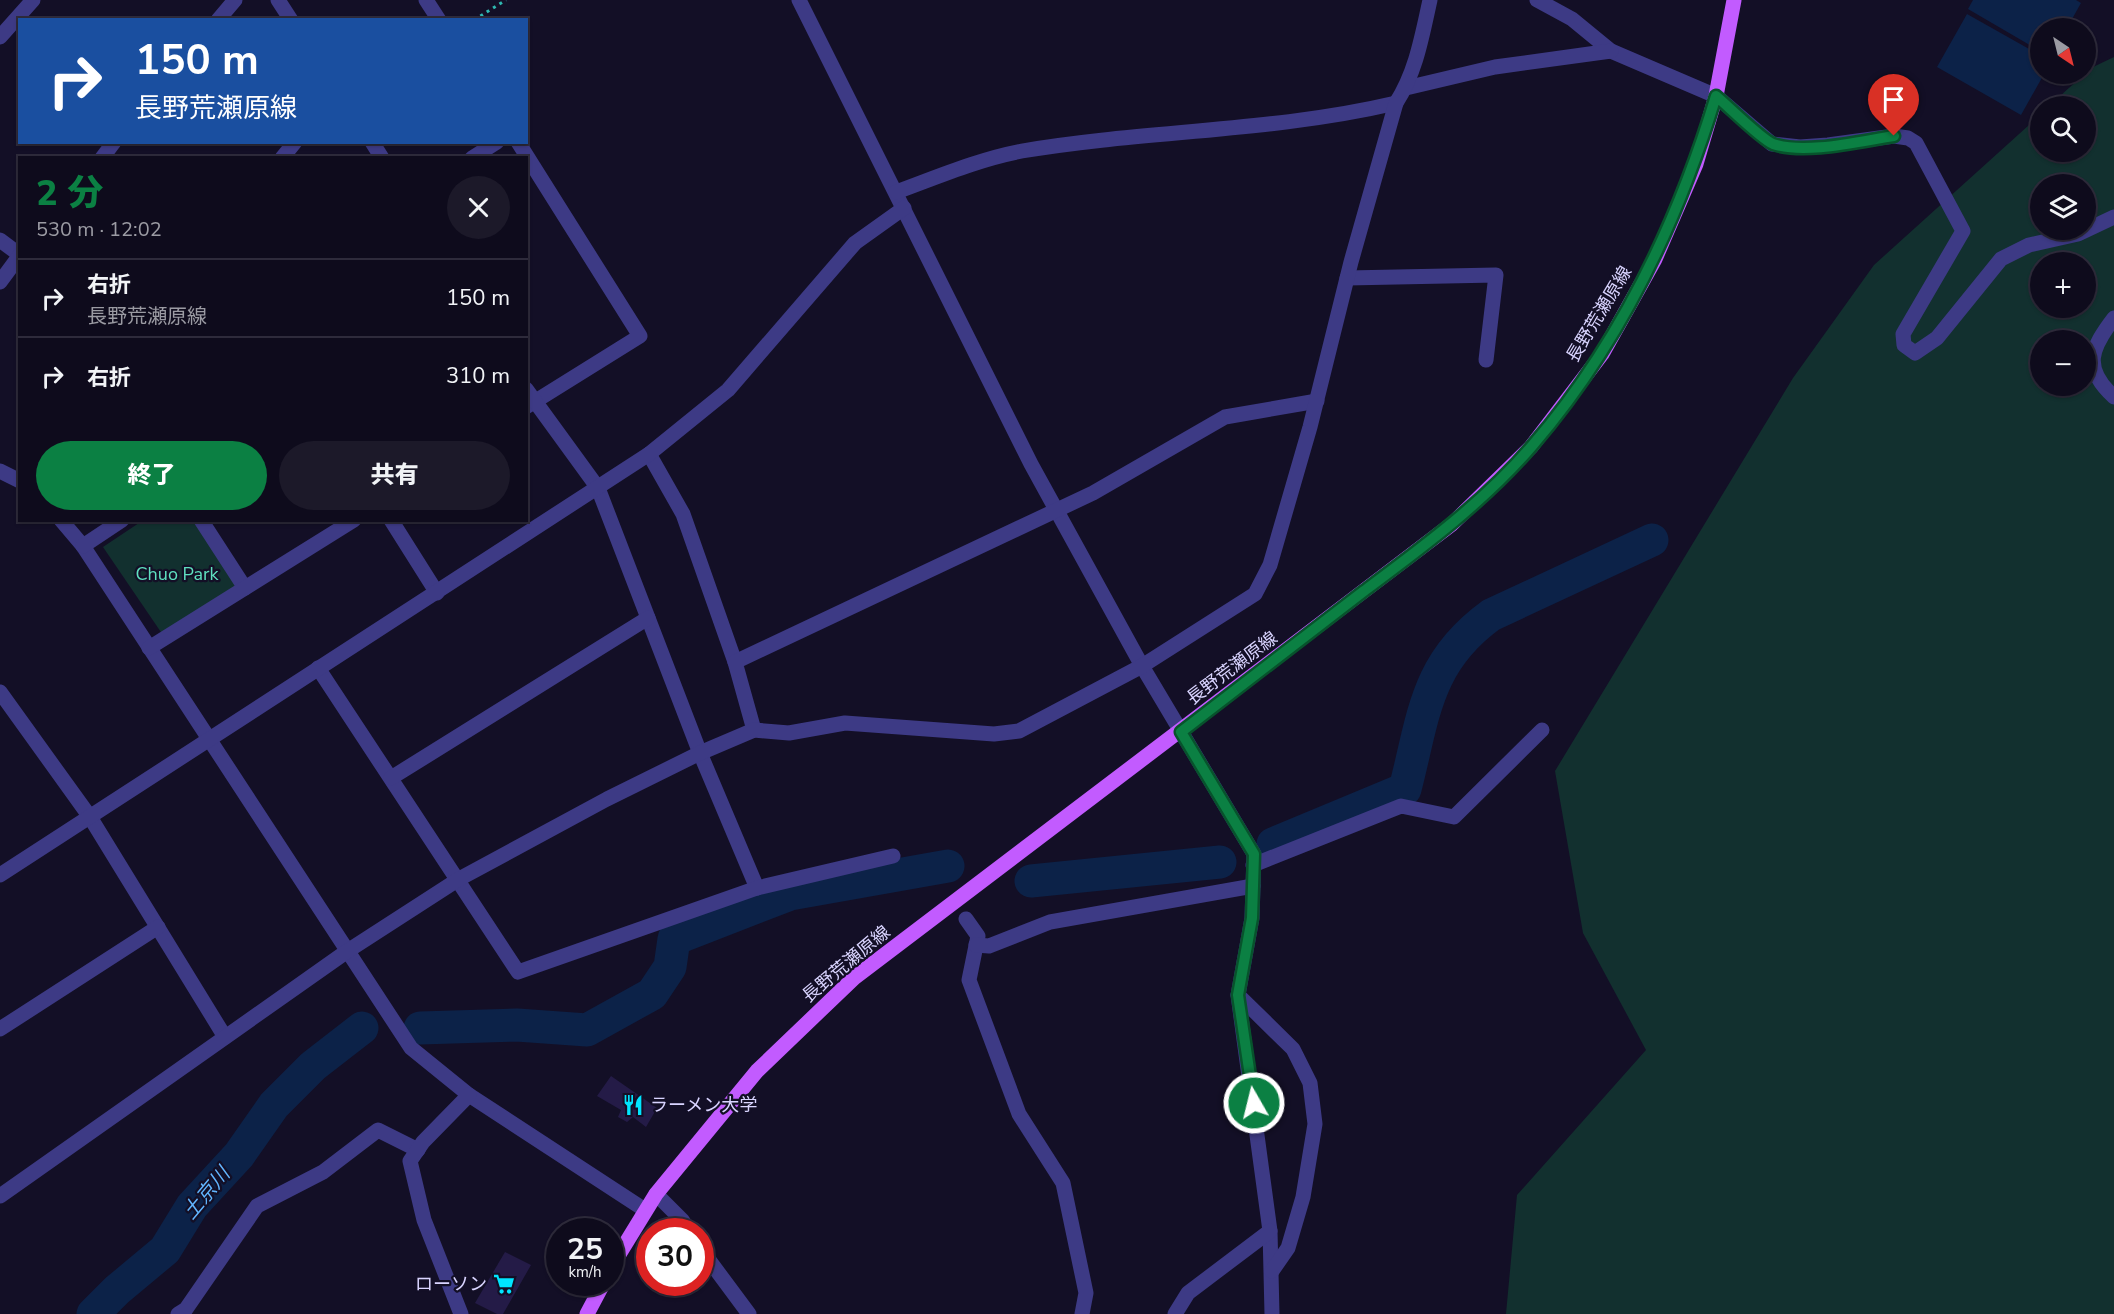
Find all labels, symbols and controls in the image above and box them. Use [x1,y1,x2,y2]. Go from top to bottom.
north arrow [2030,18,2096,84]
map controls [2030,18,2096,396]
text: 150 m [135,32,259,89]
icon: right [36,42,114,120]
pin [1868,74,1919,136]
icon: arrive [1877,83,1910,116]
text: 長野荒瀬原線 [135,90,297,127]
button: search [2030,96,2096,162]
text: 2 分 [36,169,104,218]
button: layers [2030,174,2096,240]
button: close [447,176,510,239]
text: 530 m · 12:02 [36,216,162,243]
button: + [2030,252,2096,318]
street label: 長野荒瀬原線 [1561,262,1637,366]
text: 右折 [87,270,131,300]
icon: right [36,282,69,315]
text: 150 m [446,283,510,313]
text: 長野荒瀬原線 [87,303,207,330]
button: − [2030,330,2096,396]
icon: right [36,360,69,393]
text: 310 m [446,361,510,391]
text: 右折 [87,363,131,393]
button: 終了 [36,441,267,510]
button: 共有 [279,441,510,510]
park label: Chuo Park [135,562,220,586]
street label: 長野荒瀬原線 [1182,626,1282,710]
street label: 長野荒瀬原線 [797,920,895,1008]
position arrow [1222,1071,1286,1135]
restaurant icon: ラーメン大学 [621,1093,645,1117]
place label: ラーメン大学 [650,1093,757,1117]
water label: 土京川 [177,1160,237,1225]
speed limit sign: 30 [636,1218,714,1296]
text: 25 [567,1229,603,1270]
text: km/h [568,1262,602,1282]
place label: ローソン [415,1272,487,1296]
supermarket icon: ローソン [492,1272,516,1296]

